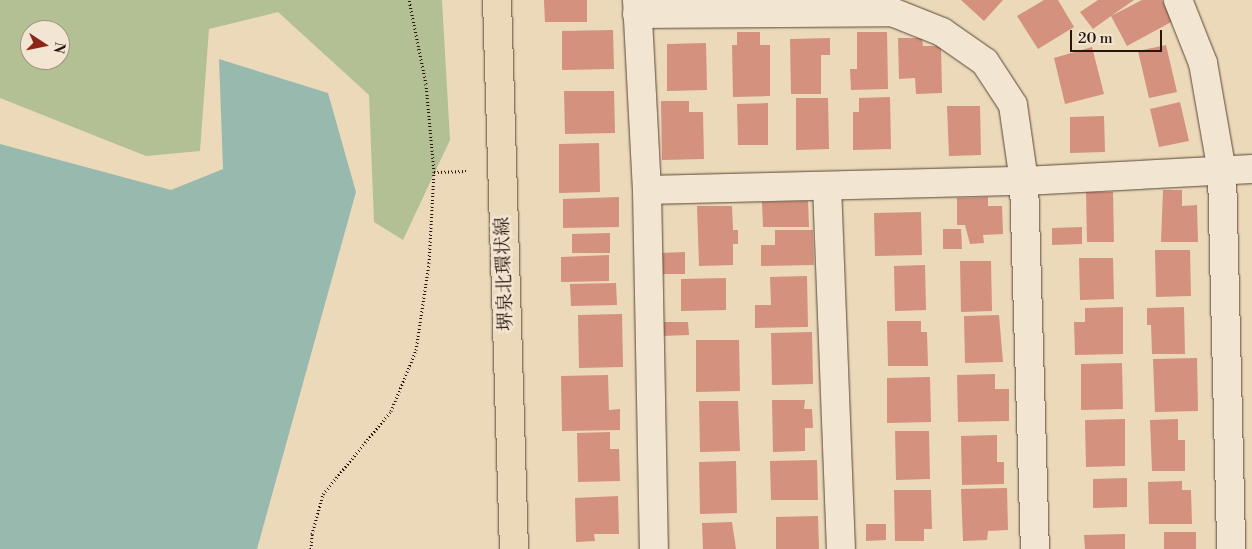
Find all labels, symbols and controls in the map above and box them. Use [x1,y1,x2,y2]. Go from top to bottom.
north arrow [20,20,70,70]
scale bar [1072,20,1164,52]
text: 20 m [1078,29,1113,48]
text: N [49,41,69,55]
street label: 堺泉北環状線 [492,217,518,331]

